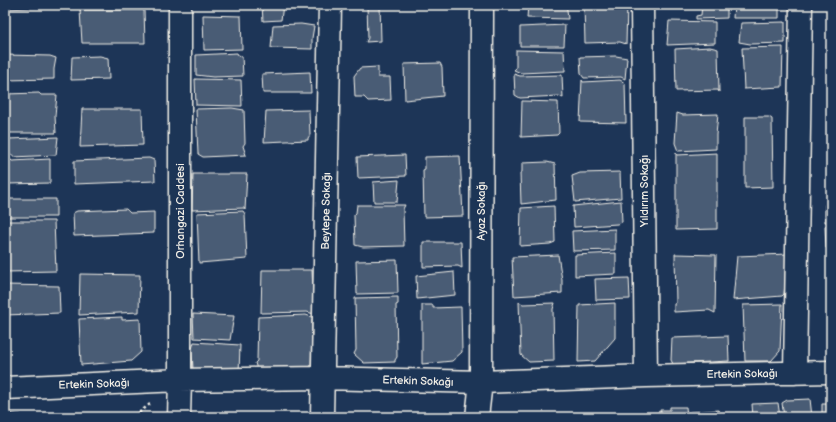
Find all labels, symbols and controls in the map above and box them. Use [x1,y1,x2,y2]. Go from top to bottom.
street label: Yıldırım Sokağı [638,155,651,228]
street label: Orhangazi Caddesi [174,163,187,259]
street label: Beytepe Sokağı [319,172,333,250]
street label: Ayaz Sokağı [475,182,488,240]
street label: Ertekin Sokağı [706,367,778,381]
street label: Ertekin Sokağı [382,373,454,389]
street label: Ertekin Sokağı [58,376,130,392]

